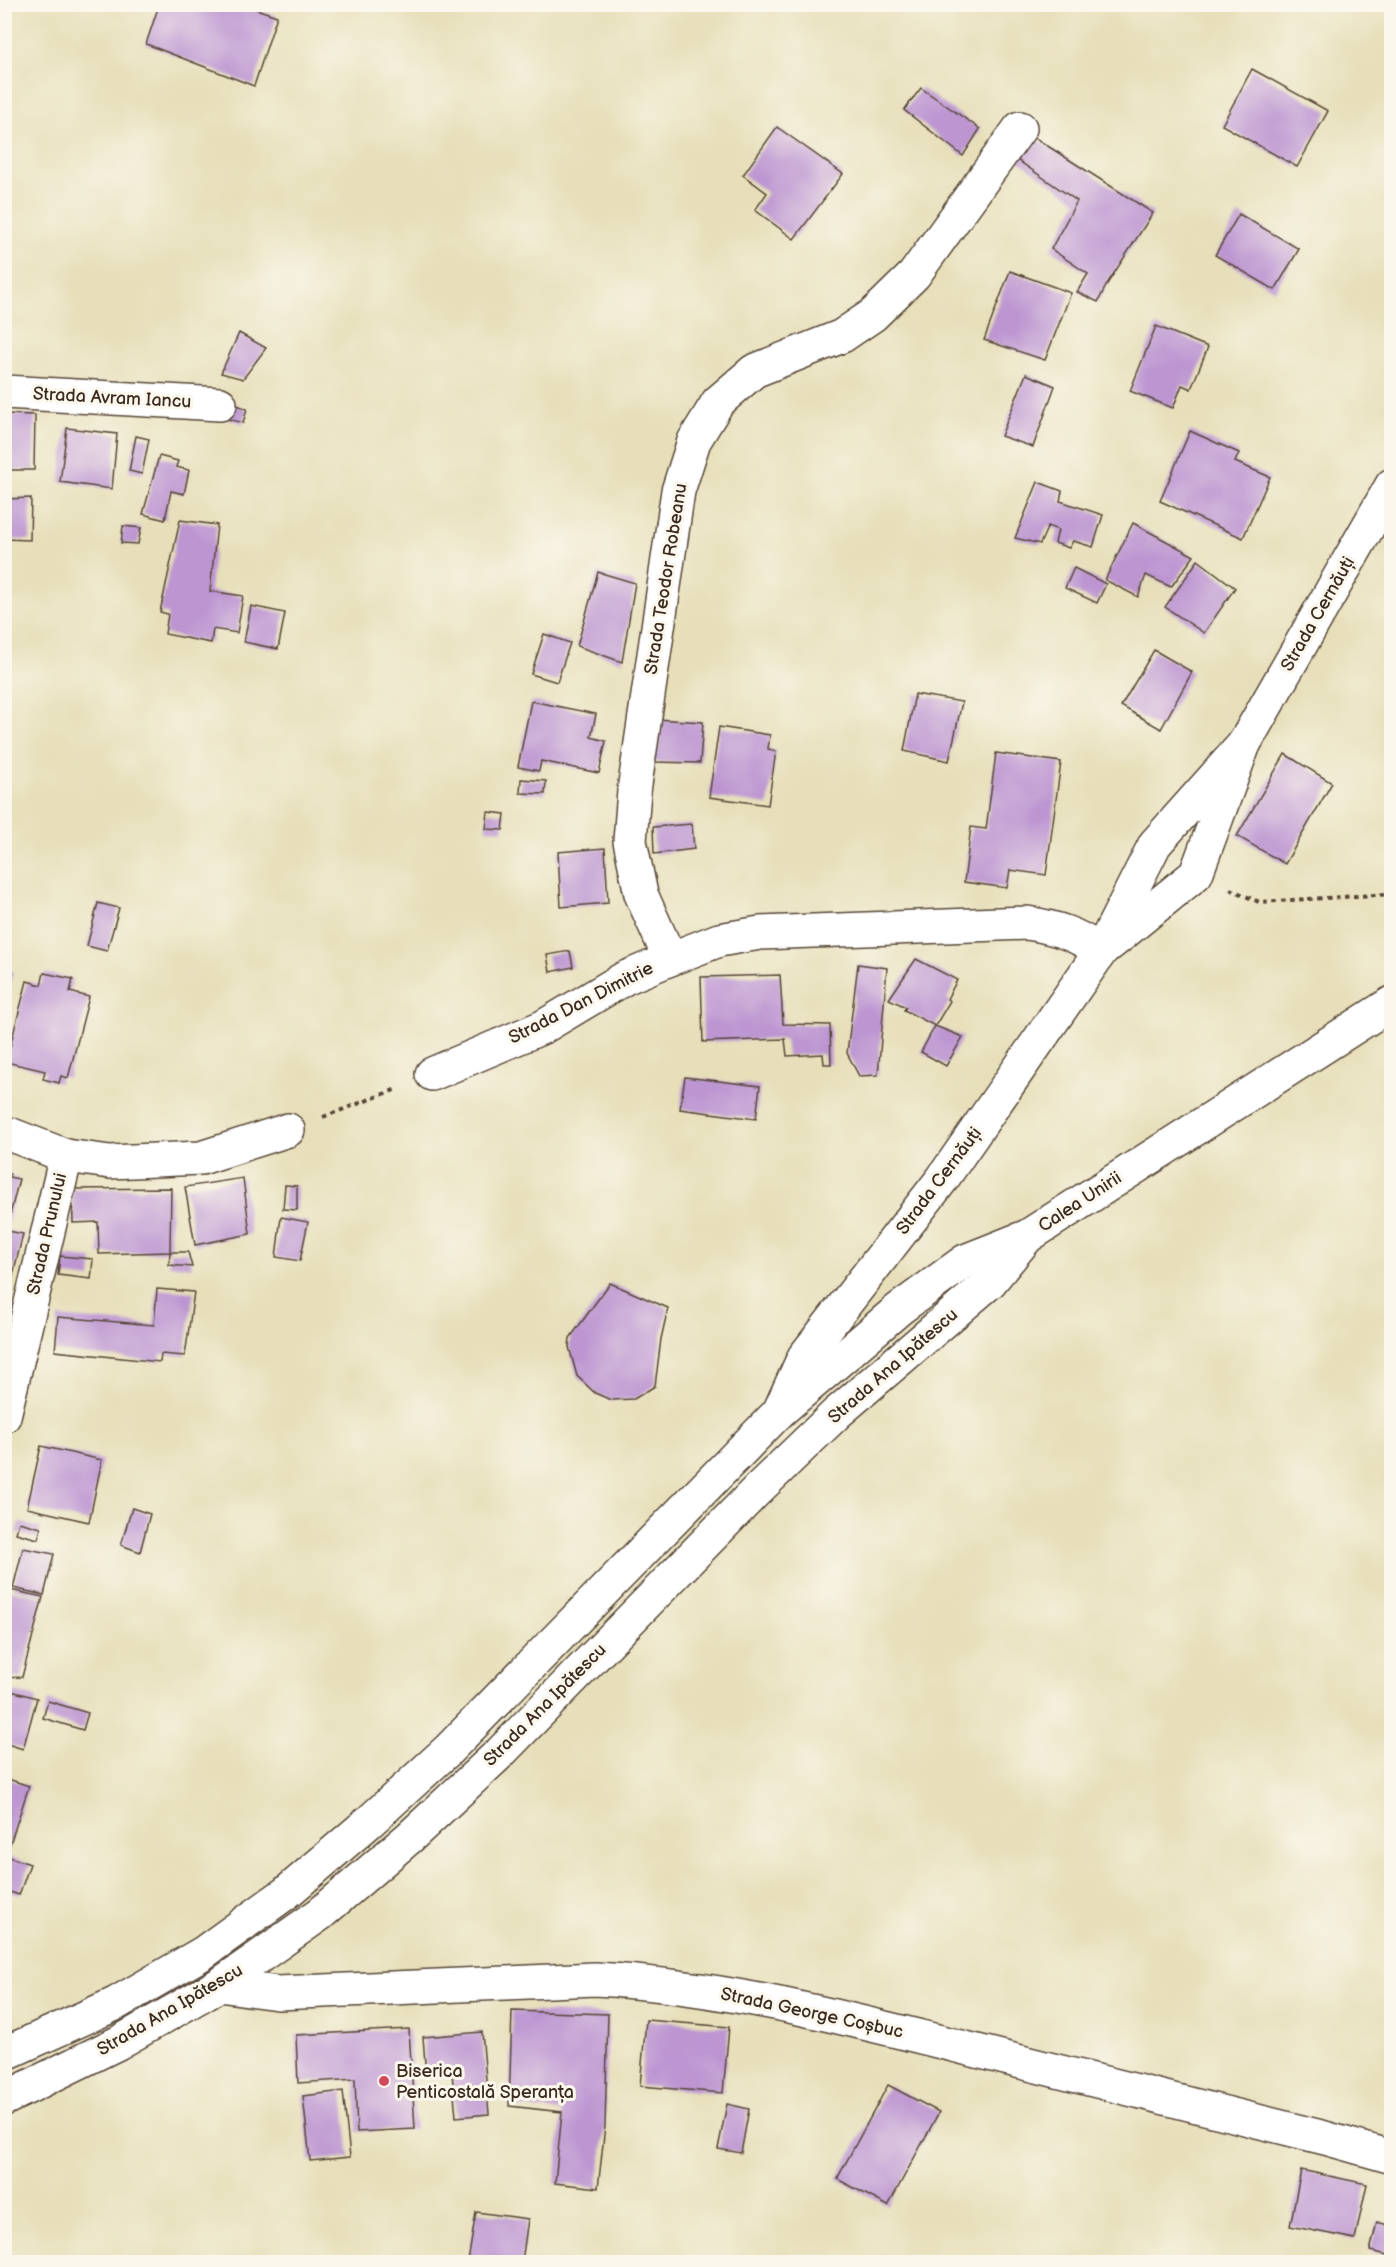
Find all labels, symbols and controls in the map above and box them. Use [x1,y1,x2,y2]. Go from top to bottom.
street label: Strada Avram Iancu [32,383,192,413]
street label: Strada Teodor Robeanu [641,482,691,676]
street label: Strada Cernăuți [1277,553,1359,675]
street label: Strada Dan Dimitrie [505,957,657,1049]
street label: Strada Cernăuți [892,1123,986,1239]
street label: Calea Unirii [1034,1167,1126,1237]
street label: Strada Prunului [23,1171,71,1297]
street label: Strada Ana Ipătescu [824,1304,962,1428]
street label: Strada Ana Ipătescu [479,1639,611,1771]
street label: Strada Ana Ipătescu [93,1960,247,2060]
street label: Strada George Coșbuc [719,1983,905,2043]
place label: Biserica Penticostală Speranța [396,2061,574,2103]
marker: Biserica Penticostală Speranța [377,2074,391,2088]

